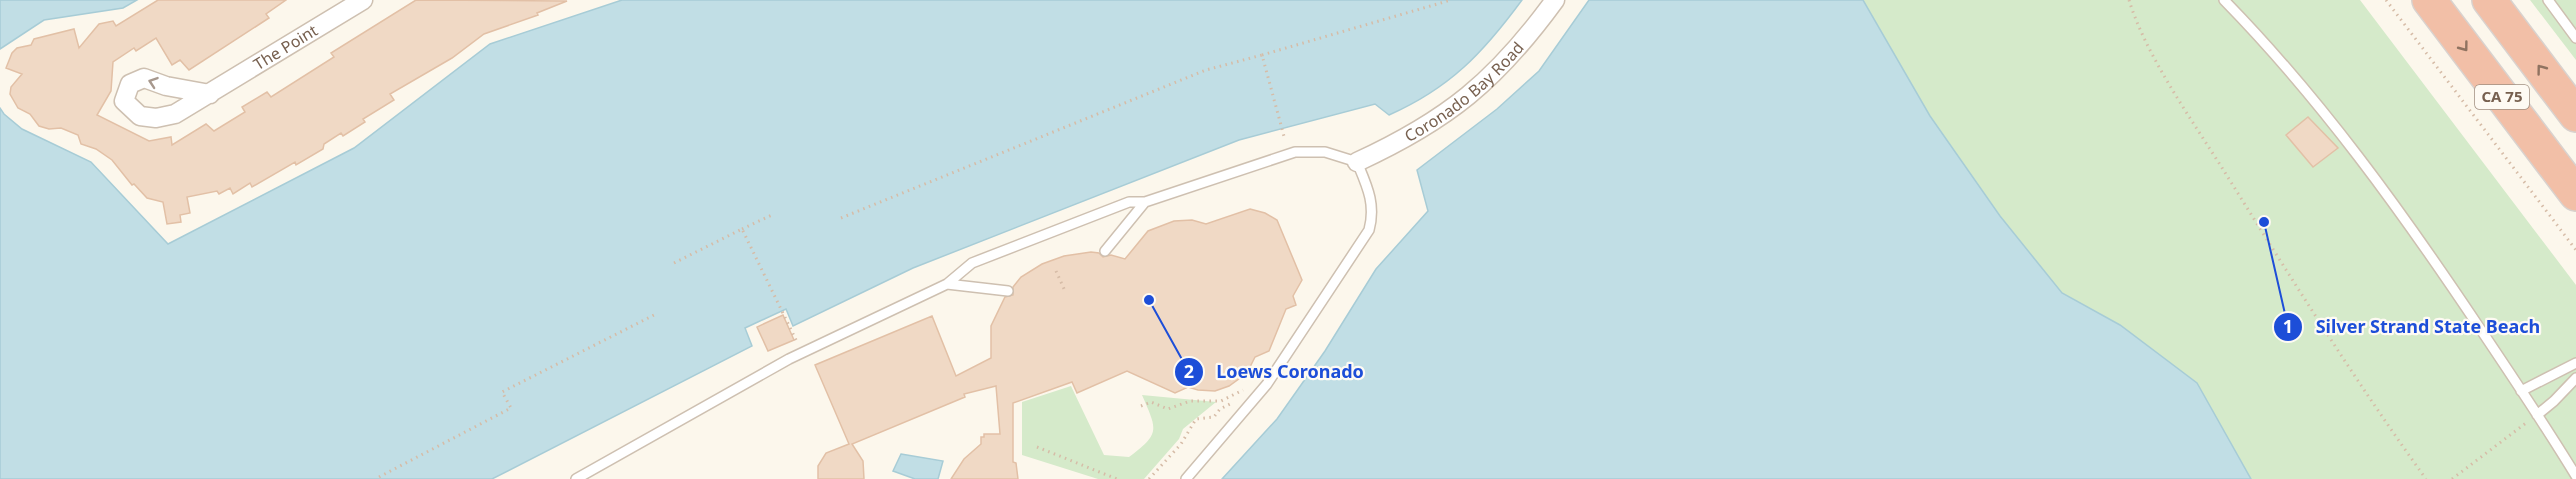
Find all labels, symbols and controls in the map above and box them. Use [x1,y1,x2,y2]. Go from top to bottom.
street label: The Point [249,19,322,75]
street label: Coronado Bay Road [1400,37,1529,147]
one-way arrow [2457,40,2468,51]
one-way arrow [2537,64,2548,75]
one-way arrow [148,76,158,89]
road number: CA 75 [2475,85,2529,109]
callout: Silver Strand State Beach [2273,309,2552,345]
text: 1 [2283,314,2293,338]
text: Silver Strand State Beach [2316,314,2540,338]
callout: Loews Coronado [1174,354,1376,390]
text: 2 [1184,359,1194,383]
text: Loews Coronado [1216,359,1364,383]

